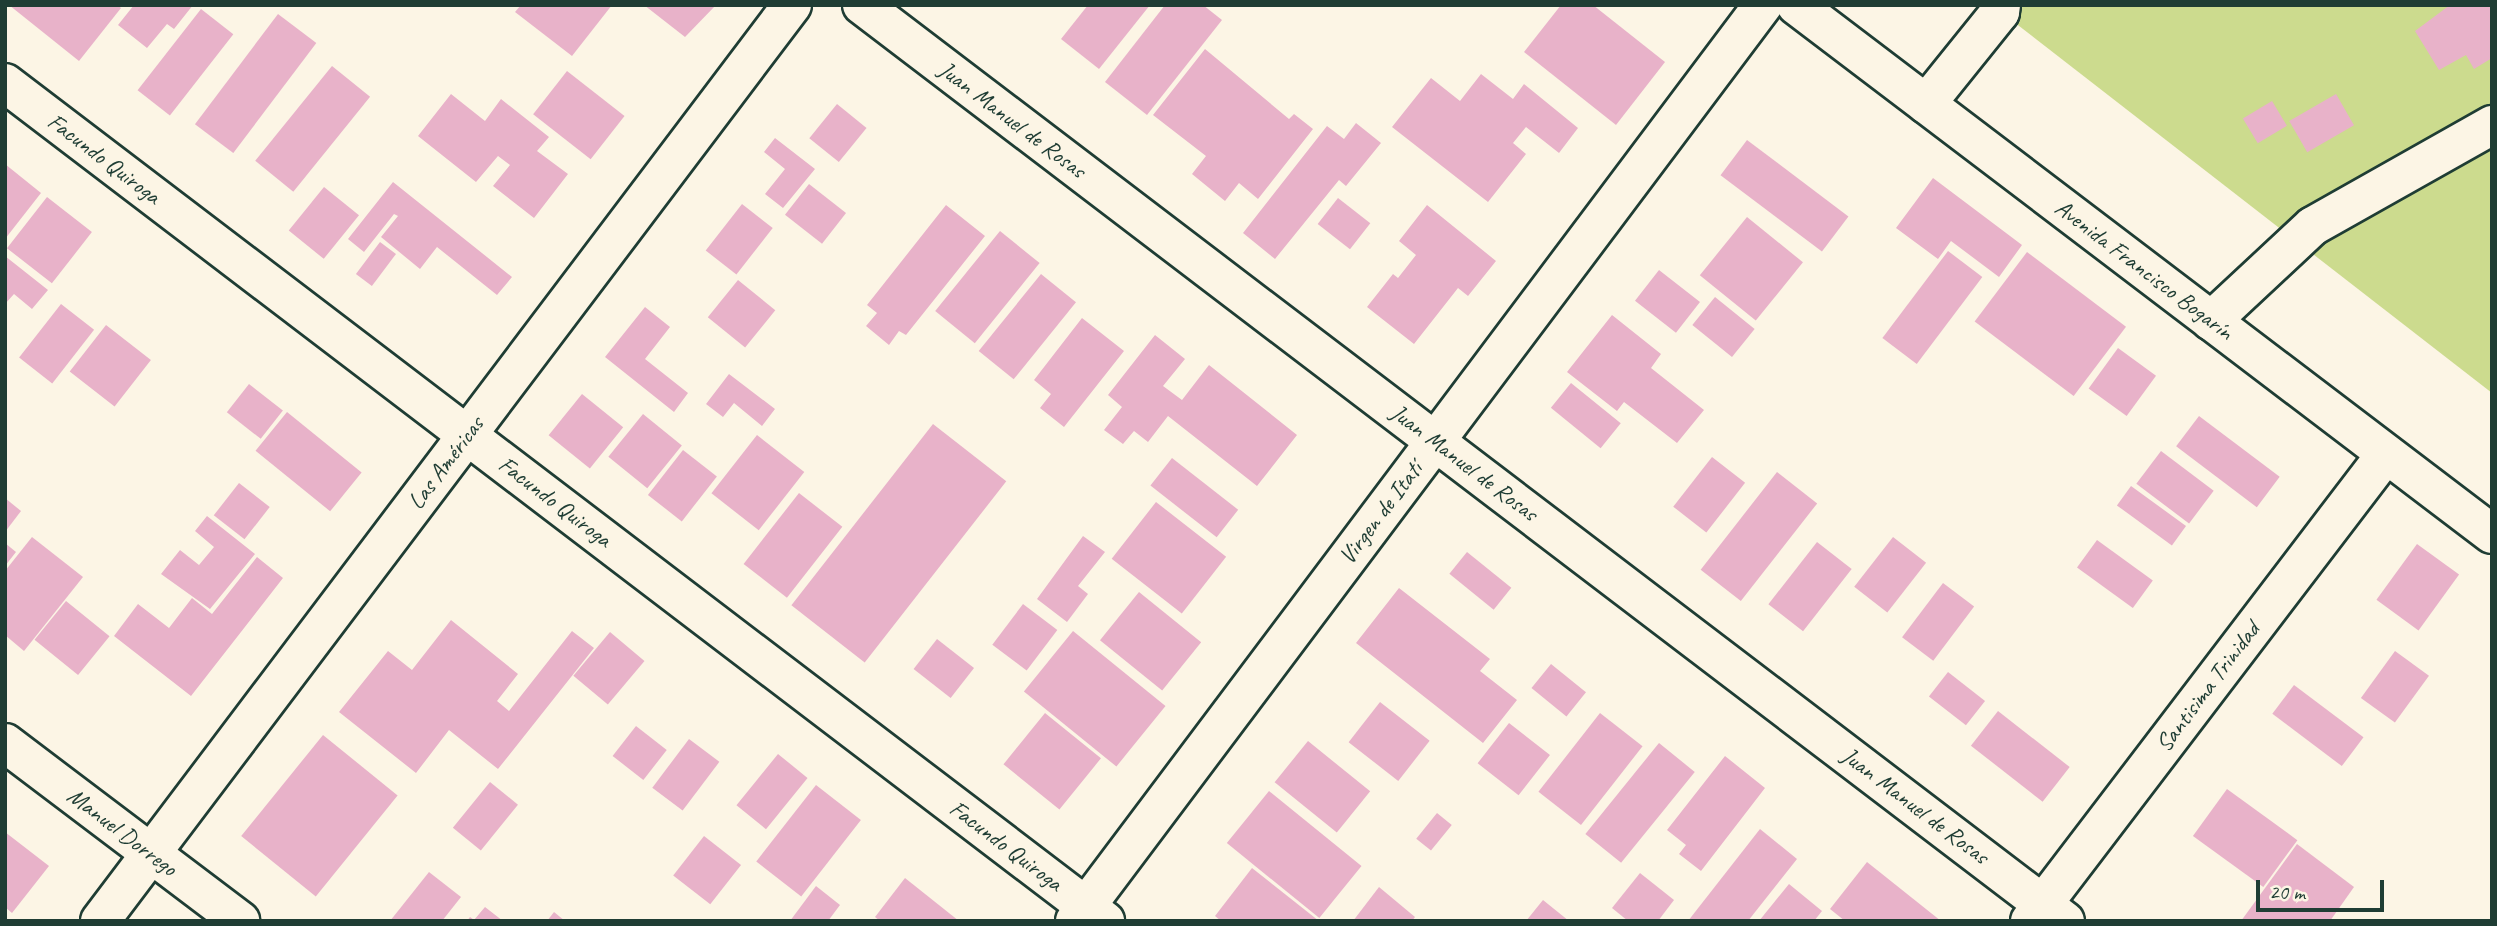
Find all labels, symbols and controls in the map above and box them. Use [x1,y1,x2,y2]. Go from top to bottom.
street label: Juan Manuel de Rosas [933,55,1091,185]
street label: Facundo Quiroga [42,107,166,211]
street label: Avenida Francisco Bogarín [2049,194,2239,346]
street label: Juan Manuel de Rosas [1385,398,1543,528]
street label: Las Américas [402,411,490,515]
street label: Facundo Quiroga [493,450,617,554]
street label: Virgen de Itatí [1333,456,1429,570]
street label: Santisima Trinidad [2150,617,2266,757]
street label: Juan Manuel de Rosas [1836,741,1994,871]
street label: Manuel Dorrego [62,781,182,883]
street label: Facundo Quiroga [944,794,1068,898]
scale bar [2259,866,2387,910]
text: 20 m [2269,879,2305,905]

